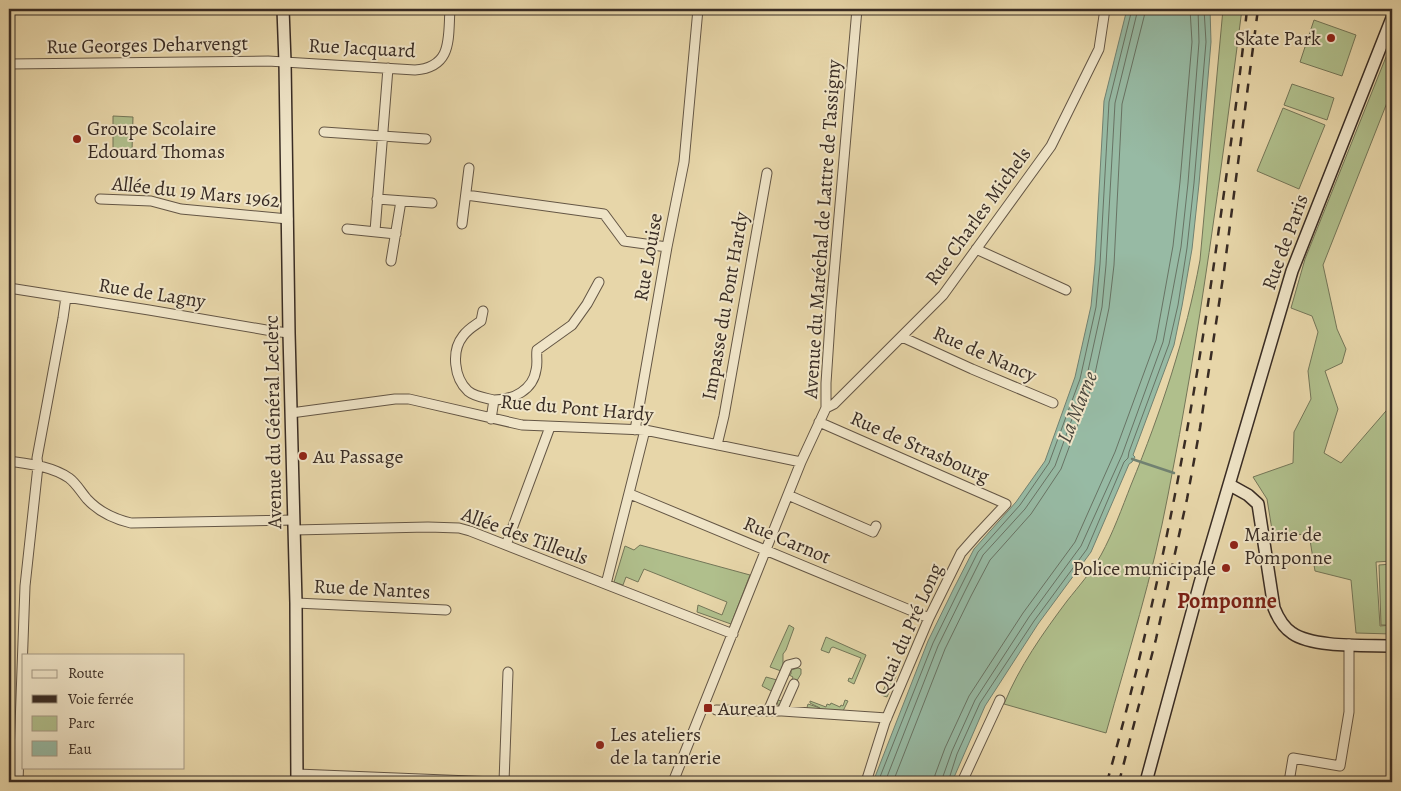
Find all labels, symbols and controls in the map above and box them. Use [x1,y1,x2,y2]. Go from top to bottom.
place label: Skate Park [1235,25,1321,52]
street label: Rue Georges Deharvengt [46,30,249,60]
street label: Rue Jacquard [308,32,417,64]
marker: Skate Park [1325,32,1337,44]
street label: Avenue du Maréchal de Lattre de Tassigny [797,58,847,400]
place label: Groupe Scolaire Edouard Thomas [87,115,225,165]
marker: Groupe Scolaire Edouard Thomas [71,133,83,145]
street label: Rue Charles Michels [919,141,1037,291]
street label: Allée du 19 Mars 1962 [110,170,282,214]
street label: Rue de Paris [1255,190,1315,294]
street label: Impasse du Pont Hardy [695,209,755,402]
street label: Rue Louise [627,211,669,303]
street label: Rue de Lagny [97,271,209,315]
street label: Avenue du Général Leclerc [258,315,288,530]
street label: Rue de Nancy [929,319,1042,389]
water label: La Marne [1050,367,1104,447]
street label: Rue du Pont Hardy [499,388,656,428]
street label: Rue de Strasbourg [846,404,994,490]
place label: Au Passage [312,443,403,470]
marker: Au Passage [297,450,309,462]
street label: Allée des Tilleuls [457,500,592,571]
street label: Rue Carnot [739,510,835,571]
place label: Mairie de Pomponne [1244,521,1332,571]
marker: Mairie de Pomponne [1228,539,1240,551]
place label: Police municipale [1072,555,1216,582]
street label: Quai du Pré Long [867,559,949,699]
marker: Police municipale [1220,562,1232,574]
street label: Rue de Nantes [313,572,431,606]
district label: Pomponne [1177,586,1277,616]
legend [22,654,185,768]
text: Route [68,663,104,683]
text: Voie ferrée [67,689,134,709]
place label: Aureau [717,695,777,722]
marker: Aureau [702,702,714,714]
text: Parc [68,713,95,733]
place label: Les ateliers de la tannerie [610,721,721,771]
text: Eau [68,739,93,759]
marker: Les ateliers de la tannerie [594,739,606,751]

